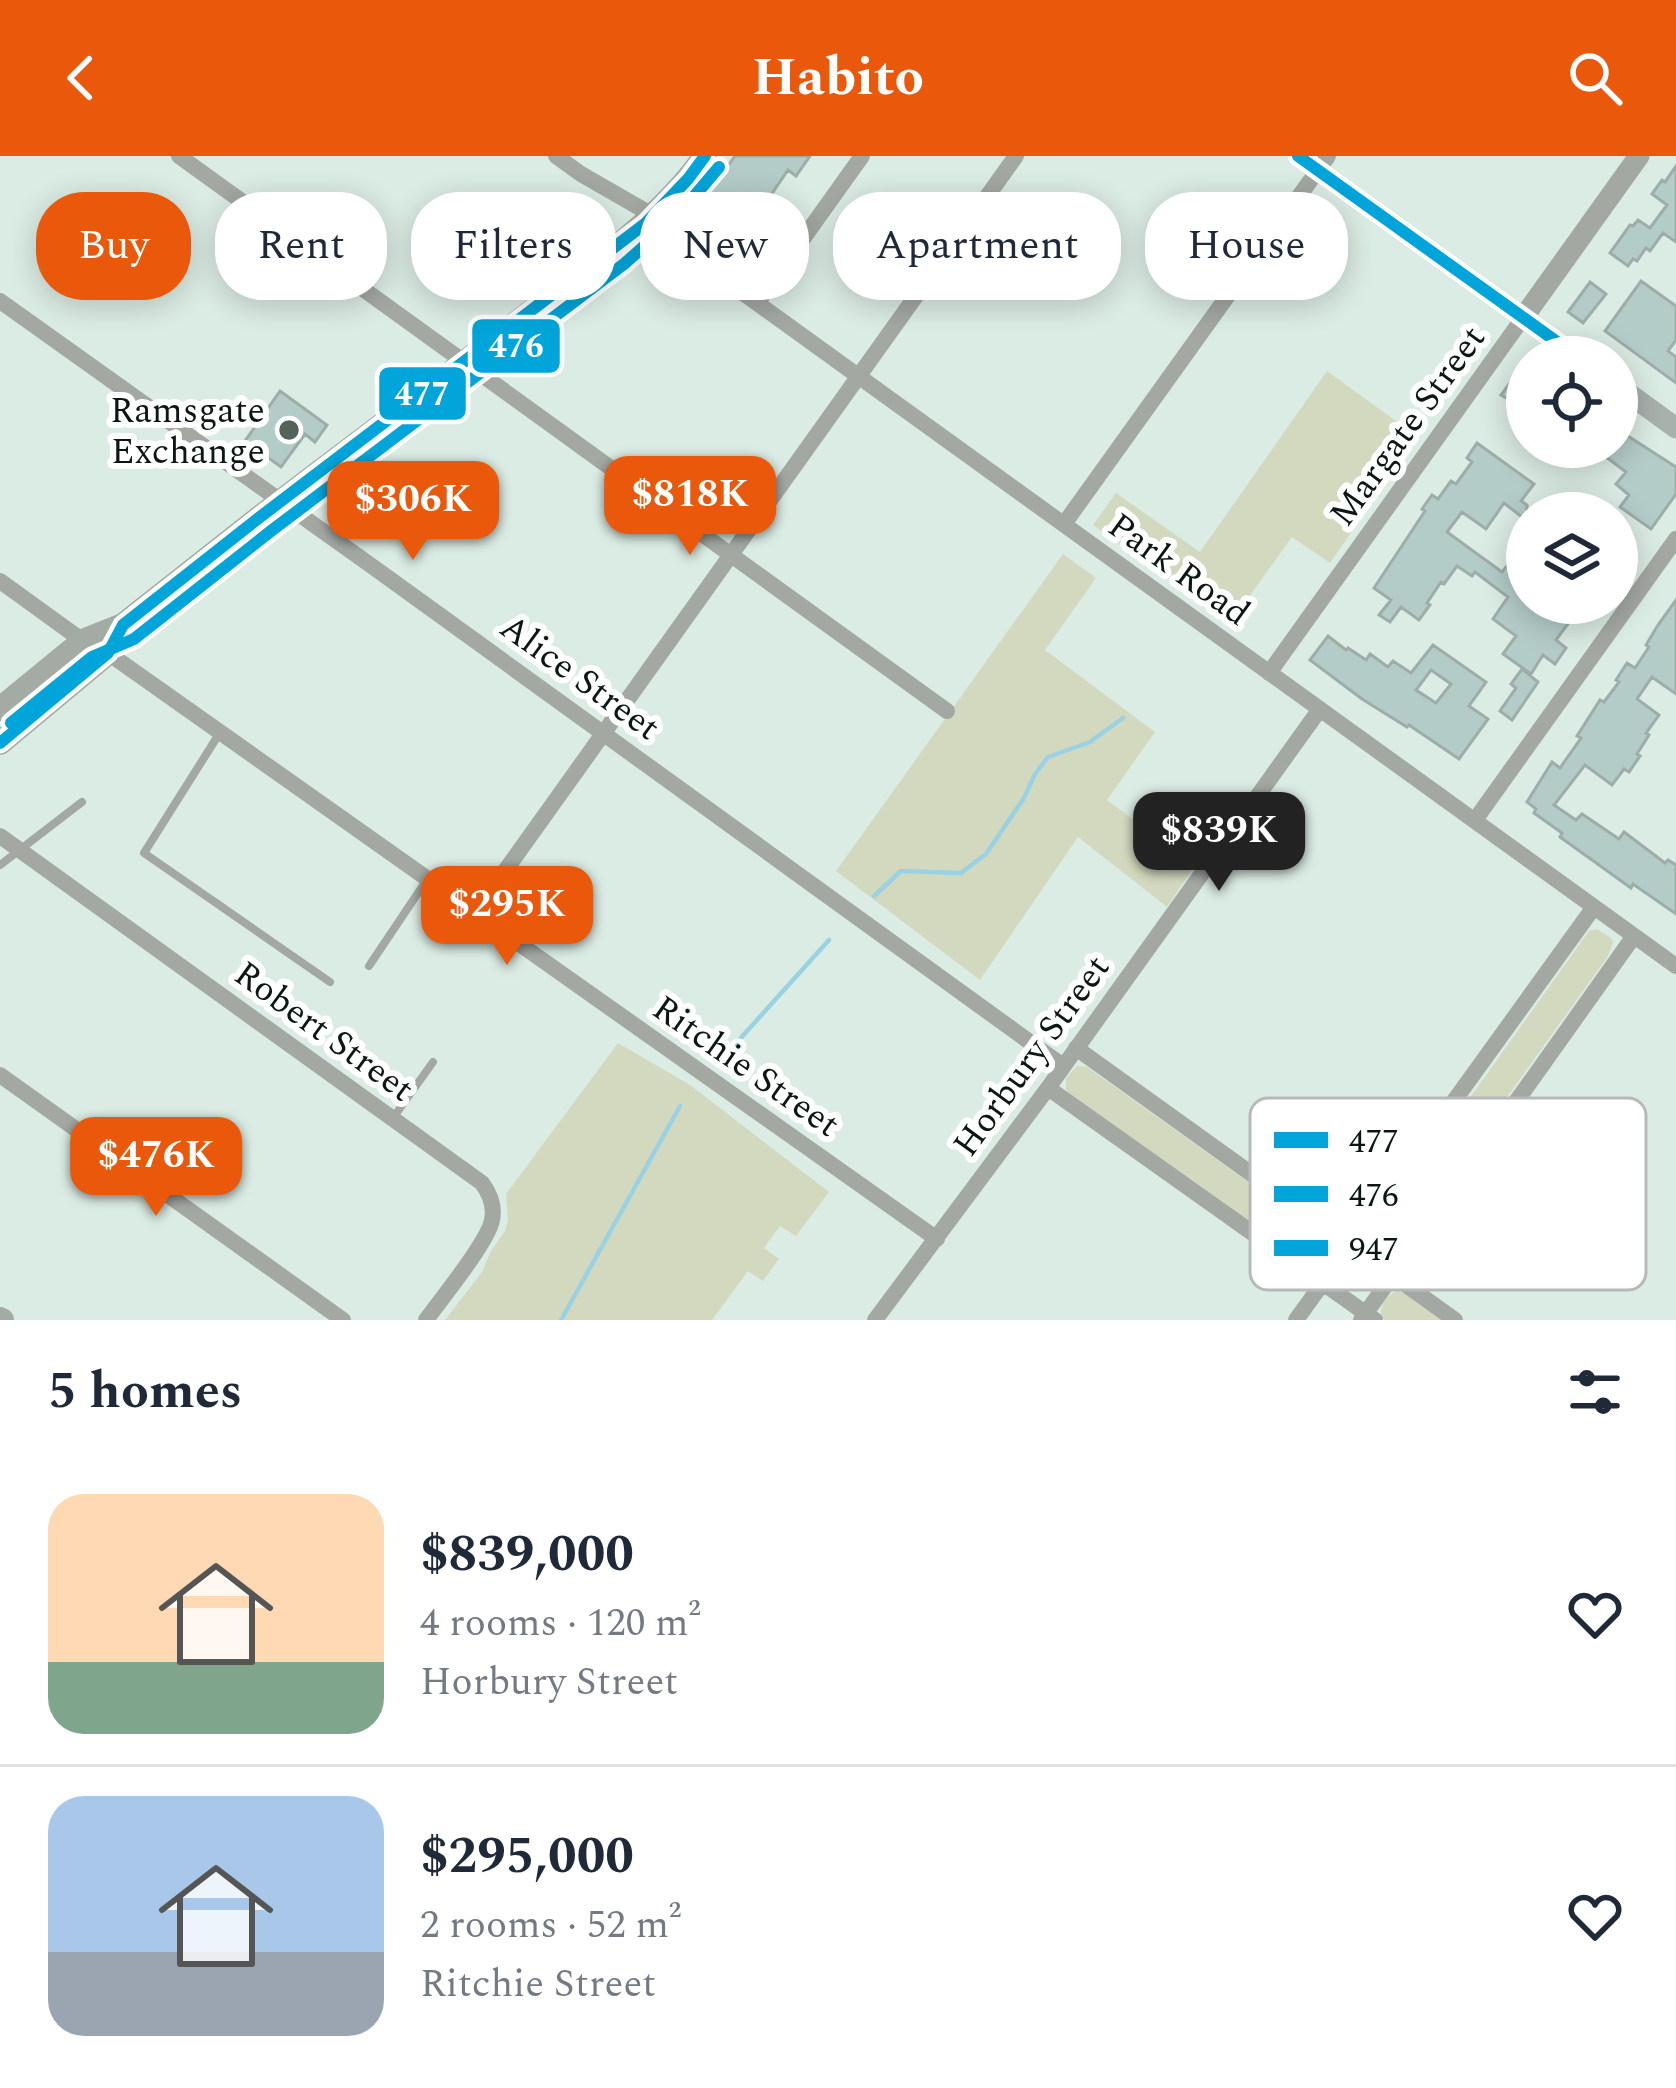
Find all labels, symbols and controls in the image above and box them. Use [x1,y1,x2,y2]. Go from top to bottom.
text: Habito [752,37,924,119]
icon: back [48,45,114,111]
icon: search [1562,45,1628,111]
chip: Buy [36,192,191,300]
chip: Rent [215,192,387,300]
chip: Filters [411,192,616,300]
chip: New [640,192,809,300]
chip: Apartment [833,192,1121,300]
chip: House [1145,192,1348,300]
street label: Margate Street [1316,314,1500,538]
line badge: 476 [470,317,562,375]
text: 476 [488,322,544,372]
map controls [1506,336,1638,624]
button: locate [1506,336,1638,468]
line badge: 477 [377,365,468,422]
text: 477 [394,370,450,420]
place label: Ramsgate Exchange [110,384,265,480]
marker: Ramsgate Exchange [276,417,302,443]
pin: $818K [606,456,774,558]
pin: $306K [329,461,497,563]
text: $818K [631,465,749,524]
text: $306K [354,470,472,529]
button: layers [1506,492,1638,624]
street label: Park Road [1096,499,1261,641]
street label: Alice Street [488,601,671,755]
pin: $839K [1135,792,1303,894]
text: $839K [1160,801,1278,860]
pin: $295K [423,866,591,968]
text: $295K [448,875,566,934]
street label: Horbury Street [940,944,1124,1169]
street label: Robert Street [222,948,425,1116]
street label: Ritchie Street [641,982,851,1152]
legend [1250,1098,1646,1290]
pin: $476K [72,1117,240,1219]
text: 477 [1349,1117,1399,1167]
text: $476K [97,1126,215,1185]
text: 476 [1349,1171,1399,1221]
text: 947 [1349,1225,1399,1275]
text: 5 homes [48,1353,242,1431]
icon: filters [1562,1359,1628,1425]
text: $839,000 [420,1516,634,1594]
icon: home [144,1542,288,1686]
icon: heart [1562,1581,1628,1647]
text: 4 rooms · 120 m² [420,1594,701,1653]
text: Horbury Street [420,1653,678,1712]
text: $295,000 [420,1818,634,1896]
icon: home [144,1844,288,1988]
icon: heart [1562,1883,1628,1949]
text: 2 rooms · 52 m² [420,1896,681,1955]
text: Ritchie Street [420,1955,656,2014]

